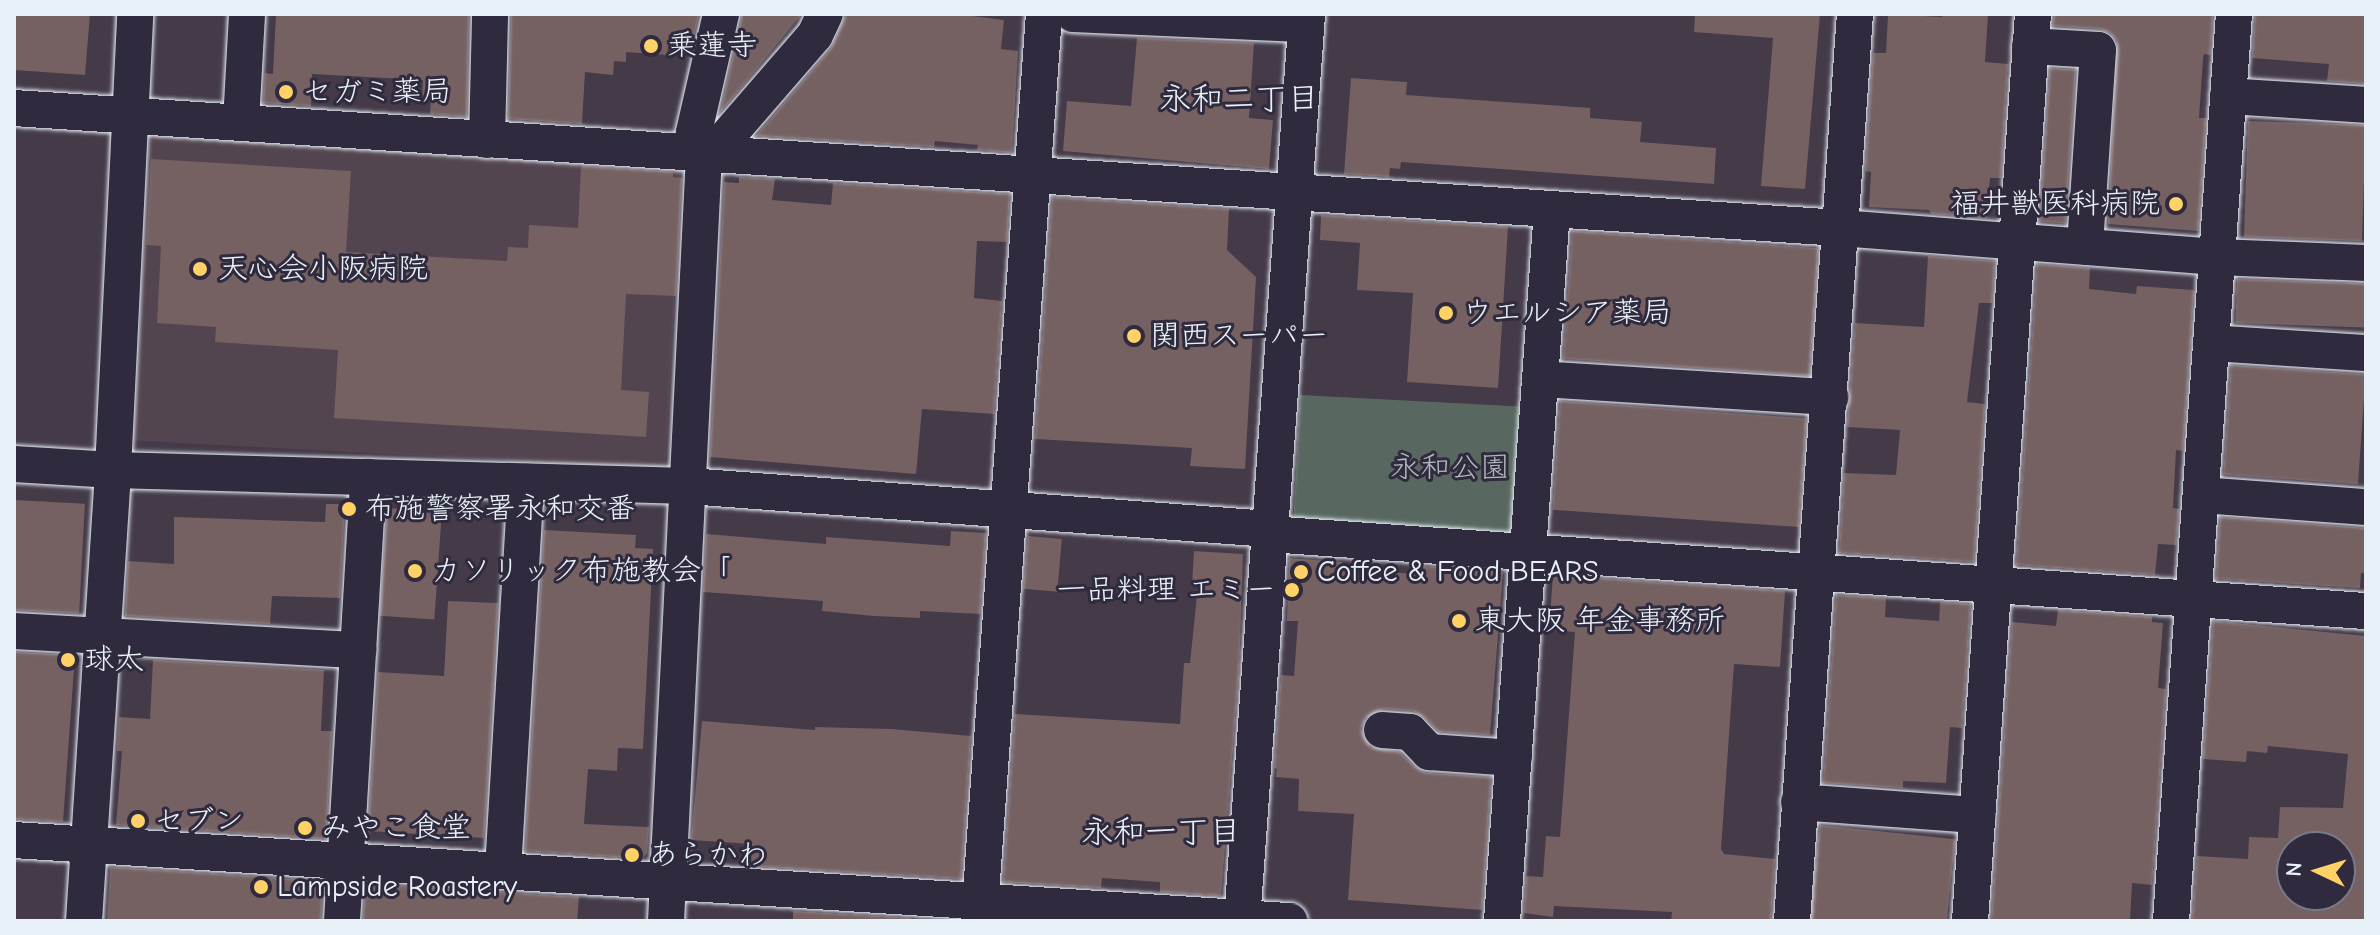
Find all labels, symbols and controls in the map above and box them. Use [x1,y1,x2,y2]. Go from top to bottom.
place label: 乗蓮寺 [667,28,757,64]
marker: 乗蓮寺 [642,37,660,55]
place label: セガミ薬局 [302,74,452,110]
district label: 永和二丁目 [1159,80,1319,118]
marker: セガミ薬局 [277,83,295,101]
place label: 福井獣医科病院 [1950,186,2160,222]
marker: 福井獣医科病院 [2167,195,2185,213]
place label: 天心会小阪病院 [218,251,428,287]
marker: 天心会小阪病院 [189,258,211,280]
place label: ウエルシア薬局 [1462,295,1672,331]
marker: ウエルシア薬局 [1437,304,1455,322]
place label: 関西スーパー [1150,318,1329,354]
marker: 関西スーパー [1125,327,1143,345]
park label: 永和公園 [1390,450,1510,486]
place label: 布施警察署永和交番 [365,491,635,527]
marker: 布施警察署永和交番 [340,500,358,518]
place label: カソリック布施教会「 [431,553,731,589]
place label: Coffee & Food BEARS [1317,554,1599,590]
marker: カソリック布施教会「 [406,562,424,580]
marker: Coffee & Food BEARS [1292,563,1310,581]
place label: 一品料理 エミー [1057,572,1276,608]
marker: 一品料理 エミー [1283,581,1301,599]
place label: 東大阪 年金事務所 [1475,603,1725,639]
marker: 東大阪 年金事務所 [1450,612,1468,630]
place label: 球太 [84,642,144,678]
marker: 球太 [59,651,77,669]
place label: セブン [154,803,244,839]
place label: みやこ食堂 [321,810,471,846]
marker: セブン [129,812,147,830]
district label: 永和一丁目 [1081,813,1241,851]
marker: みやこ食堂 [296,819,314,837]
north arrow [2276,831,2356,911]
place label: あらかわ [648,837,768,873]
marker: あらかわ [623,846,641,864]
text: N [2281,861,2308,878]
place label: Lampside Roastery [277,869,517,905]
marker: Lampside Roastery [252,878,270,896]

